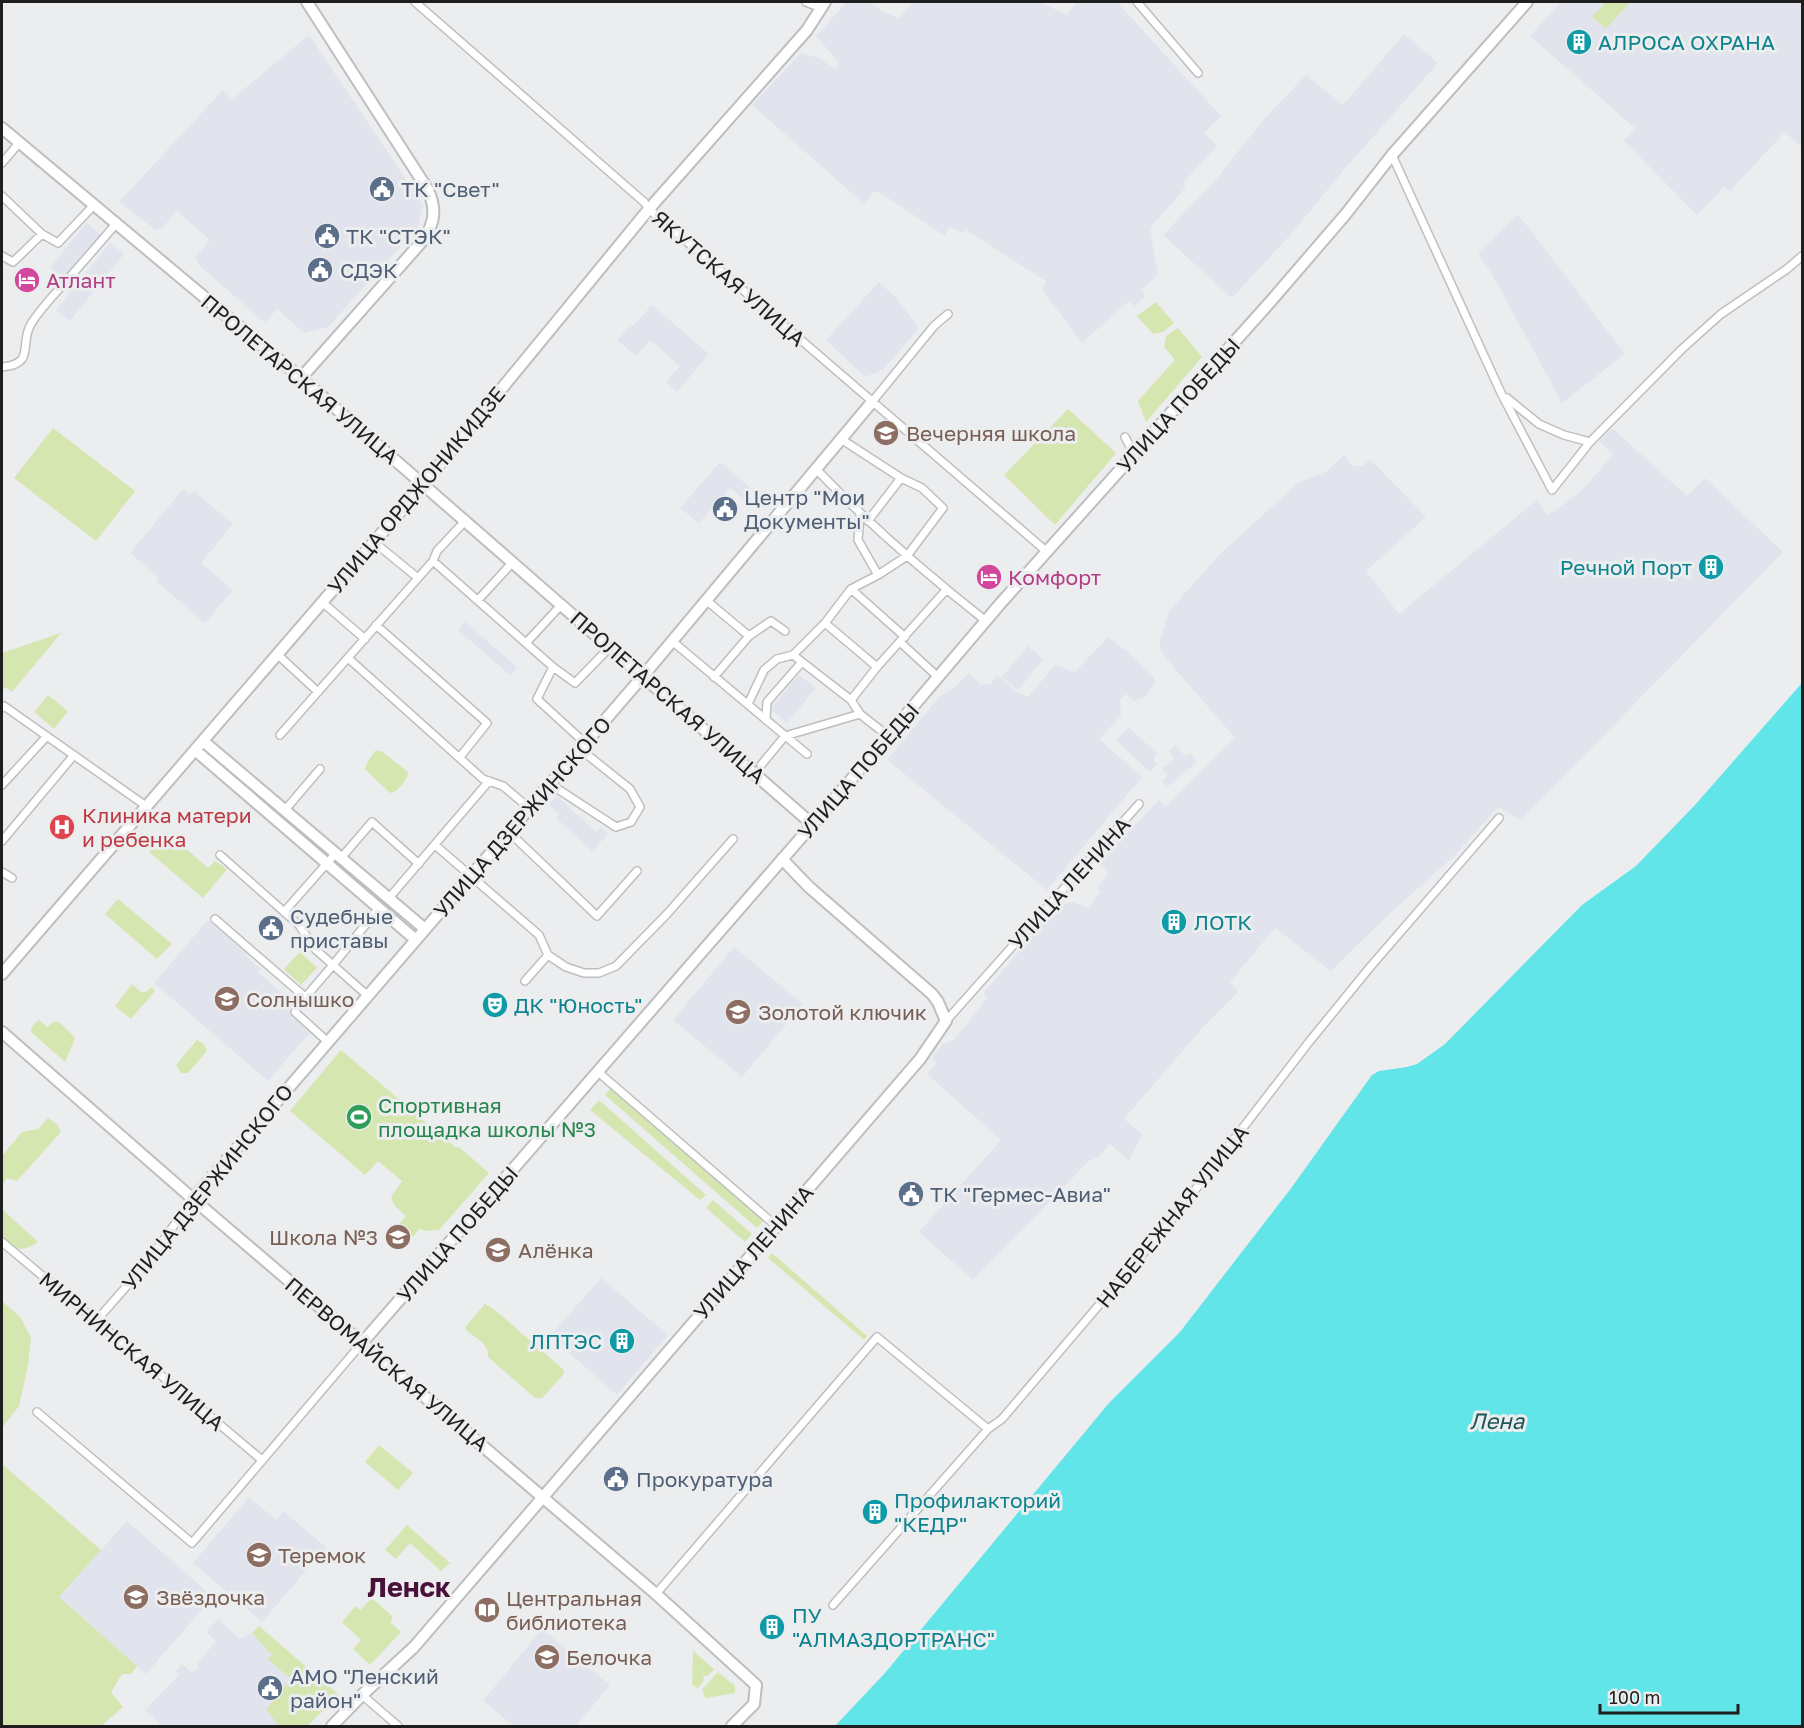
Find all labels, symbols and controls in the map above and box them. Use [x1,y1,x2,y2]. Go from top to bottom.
building icon: АЛРОСА ОХРАНА [1564,27,1594,57]
place label: АЛРОСА ОХРАНА [1598,29,1775,55]
public building icon: ТК "Свет" [367,174,397,204]
place label: ТК "Свет" [401,176,500,202]
street label: ЯКУТСКАЯ УЛИЦА [647,204,811,352]
public building icon: ТК "СТЭК" [312,221,342,251]
place label: ТК "СТЭК" [346,223,451,249]
public building icon: СДЭК [305,255,335,285]
place label: СДЭК [340,257,398,283]
hotel icon: Атлант [12,265,42,295]
place label: Атлант [46,267,116,293]
street label: ПРОЛЕТАРСКАЯ УЛИЦА [196,289,404,469]
street label: УЛИЦА ПОБЕДЫ [1111,332,1245,478]
street label: УЛИЦА ОРДЖОНИКИДЗЕ [322,381,510,599]
school or university icon: Вечерняя школа [871,418,901,448]
place label: Вечерняя школа [906,420,1076,446]
place label: Центр "Мои Документы" [744,484,870,534]
public building icon: Центр "Мои Документы" [710,494,740,524]
building icon: Речной Порт [1696,552,1726,582]
place label: Речной Порт [1560,554,1692,580]
hotel icon: Комфорт [974,562,1004,592]
place label: Комфорт [1008,564,1101,590]
street label: ПРОЛЕТАРСКАЯ УЛИЦА [565,605,771,789]
street label: УЛИЦА ПОБЕДЫ [792,698,924,844]
street label: УЛИЦА ДЗЕРЖИНСКОГО [428,711,616,923]
place label: Клиника матери и ребенка [82,802,252,852]
street label: УЛИЦА ЛЕНИНА [1003,811,1135,955]
hospital icon: Клиника матери и ребенка [47,812,77,842]
place label: Судебные приставы [290,903,393,953]
building icon: ЛОТК [1159,907,1189,937]
place label: ЛОТК [1194,909,1252,935]
public building icon: Судебные приставы [256,913,286,943]
school or university icon: Солнышко [212,984,242,1014]
place label: Солнышко [246,986,354,1012]
theatre icon: ДК "Юность" [480,990,510,1020]
place label: ДК "Юность" [514,992,643,1018]
school or university icon: Золотой ключик [723,997,753,1027]
place label: Золотой ключик [758,999,927,1025]
street label: УЛИЦА ДЗЕРЖИНСКОГО [116,1079,298,1295]
place label: Спортивная площадка школы №3 [378,1092,596,1142]
sports icon: Спортивная площадка школы №3 [344,1102,374,1132]
street label: НАБЕРЕЖНАЯ УЛИЦА [1090,1119,1254,1313]
street label: УЛИЦА ПОБЕДЫ [391,1161,523,1307]
street label: УЛИЦА ЛЕНИНА [688,1179,818,1325]
public building icon: ТК "Гермес-Авиа" [896,1179,926,1209]
place label: ТК "Гермес-Авиа" [930,1181,1111,1207]
school or university icon: Школа №3 [383,1222,413,1252]
place label: Школа №3 [269,1224,378,1250]
school or university icon: Алёнка [483,1235,513,1265]
place label: Алёнка [518,1237,594,1263]
street label: МИРНИНСКАЯ УЛИЦА [34,1266,230,1436]
street label: ПЕРВОМАЙСКАЯ УЛИЦА [280,1271,494,1457]
building icon: ЛПТЭС [607,1326,637,1356]
place label: ЛПТЭС [530,1328,602,1354]
water label: Лена [1470,1407,1526,1434]
public building icon: Прокуратура [601,1464,631,1494]
place label: Прокуратура [636,1466,773,1492]
place label: Профилакторий "КЕДР" [894,1487,1061,1537]
building icon: Профилакторий "КЕДР" [860,1497,890,1527]
school or university icon: Теремок [244,1540,274,1570]
place label: Теремок [278,1542,366,1568]
district label: Ленск [367,1571,451,1603]
school or university icon: Звёздочка [121,1582,151,1612]
place label: Звёздочка [156,1584,265,1610]
place label: Центральная библиотека [506,1585,642,1635]
library icon: Центральная библиотека [472,1595,502,1625]
place label: ПУ "АЛМАЗДОРТРАНС" [792,1602,995,1652]
building icon: ПУ "АЛМАЗДОРТРАНС" [757,1612,787,1642]
school or university icon: Белочка [532,1642,562,1672]
place label: Белочка [566,1644,652,1670]
place label: АМО "Ленский район" [290,1663,439,1713]
public building icon: АМО "Ленский район" [255,1673,285,1703]
scale bar [1600,1677,1738,1715]
text: 100 m [1609,1686,1660,1708]

